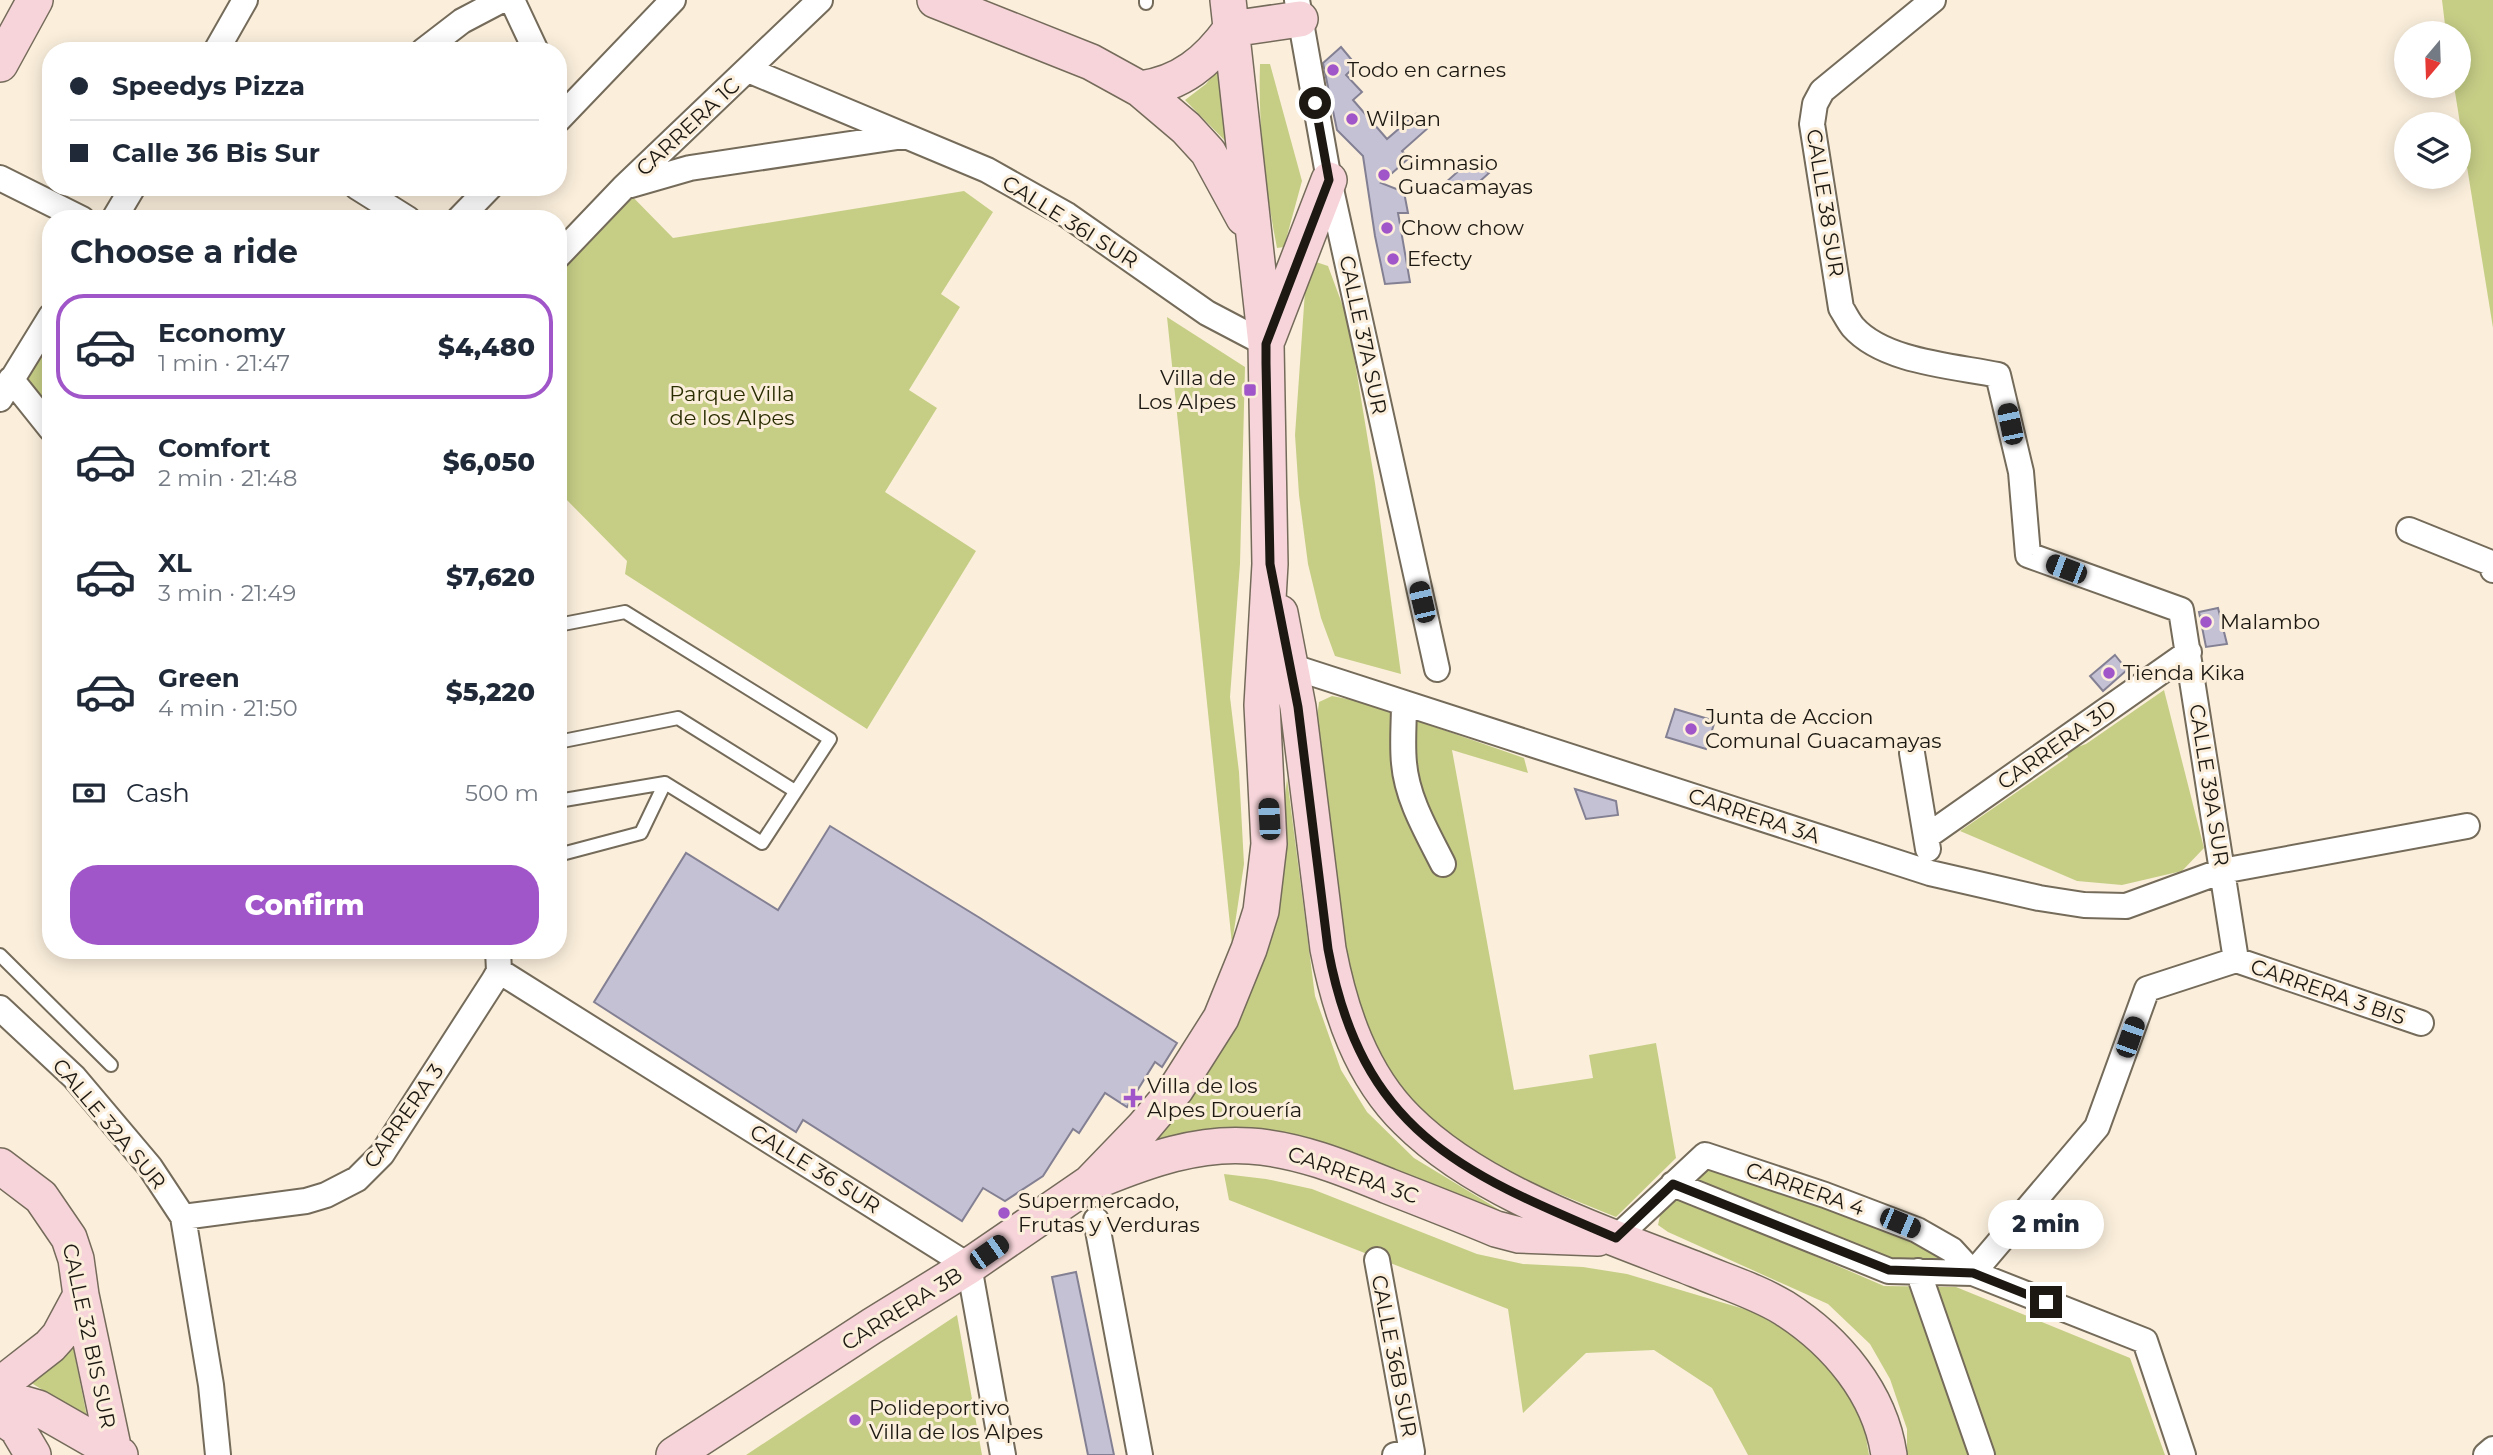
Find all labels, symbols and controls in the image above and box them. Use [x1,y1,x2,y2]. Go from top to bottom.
north arrow [2394,21,2471,98]
map controls [2394,21,2471,189]
place label: Todo en carnes [1347,57,1506,82]
marker: Todo en carnes [1325,62,1341,78]
text: Speedys Pizza [112,70,305,102]
street label: CARRERA 1C [631,72,745,181]
route start [1299,87,1331,119]
place label: Wilpan [1366,106,1441,131]
marker: Wilpan [1344,111,1360,127]
button: layers [2394,112,2471,189]
street label: CALLE 38 SUR [1801,127,1850,279]
text: Calle 36 Bis Sur [112,137,320,169]
place label: Gimnasio Guacamayas [1398,150,1533,199]
marker: Gimnasio Guacamayas [1376,167,1392,183]
street label: CALLE 36I SUR [998,170,1143,273]
place label: Chow chow [1401,215,1525,240]
marker: Chow chow [1379,220,1395,236]
text: Choose a ride [70,232,298,271]
place label: Efecty [1407,246,1472,271]
marker: Efecty [1385,251,1401,267]
street label: CALLE 37A SUR [1334,253,1393,417]
icon: car [74,315,137,378]
text: Economy [158,317,285,349]
text: $4,480 [438,331,535,363]
text: 1 min · 21:47 [158,349,290,377]
place label: Villa de Los Alpes [1137,365,1236,414]
park label: Parque Villa de los Alpes [669,381,795,430]
marker: Villa de Los Alpes [1242,382,1258,398]
car [1996,401,2025,447]
icon: car [74,430,137,493]
text: Comfort [158,432,270,464]
text: $6,050 [443,446,535,478]
text: 2 min · 21:48 [158,464,297,492]
icon: car [74,545,137,608]
text: XL [158,547,192,579]
car [2043,552,2090,586]
text: $7,620 [446,561,535,593]
text: 3 min · 21:49 [158,579,296,607]
car [1408,579,1437,625]
place label: Malambo [2220,609,2320,634]
marker: Malambo [2198,614,2214,630]
icon: car [74,660,137,723]
place label: Tienda Kika [2123,660,2245,685]
text: Green [158,662,240,694]
marker: Tienda Kika [2101,665,2117,681]
text: $5,220 [446,676,535,708]
text: 4 min · 21:50 [158,694,298,722]
street label: CARRERA 3D [1993,695,2121,795]
street label: CALLE 39A SUR [2184,702,2235,868]
place label: Junta de Accion Comunal Guacamayas [1704,704,1942,753]
marker: Junta de Accion Comunal Guacamayas [1683,721,1699,737]
icon: cash [70,774,108,812]
text: Cash [126,777,190,809]
text: 500 m [465,779,539,807]
street label: CARRERA 3A [1685,783,1824,849]
car [1258,797,1281,841]
button: Confirm [70,865,539,945]
street label: CARRERA 3 BIS [2247,953,2409,1030]
car [2114,1014,2147,1060]
street label: CALLE 32A SUR [47,1053,171,1194]
street label: CARRERA 3 [358,1059,449,1173]
place label: Villa de los Alpes Drouería [1147,1073,1302,1122]
marker: Villa de los Alpes Drouería [1125,1090,1141,1106]
street label: CALLE 36 SUR [746,1119,885,1219]
street label: CARRERA 3C [1285,1140,1422,1209]
street label: CARRERA 4 [1743,1157,1868,1221]
place label: Supermercado, Frutas y Verduras [1018,1188,1200,1237]
callout: 2 min [1988,1200,2104,1250]
marker: Supermercado, Frutas y Verduras [996,1205,1012,1221]
car [1877,1205,1924,1241]
text: 2 min [2012,1210,2080,1238]
car [966,1231,1013,1273]
street label: CALLE 32 BIS SUR [58,1241,121,1431]
street label: CARRERA 3B [837,1262,967,1356]
street label: CALLE 36B SUR [1367,1273,1422,1439]
route end [2030,1286,2062,1318]
place label: Polideportivo Villa de los Alpes [869,1395,1043,1444]
marker: Polideportivo Villa de los Alpes [847,1412,863,1428]

